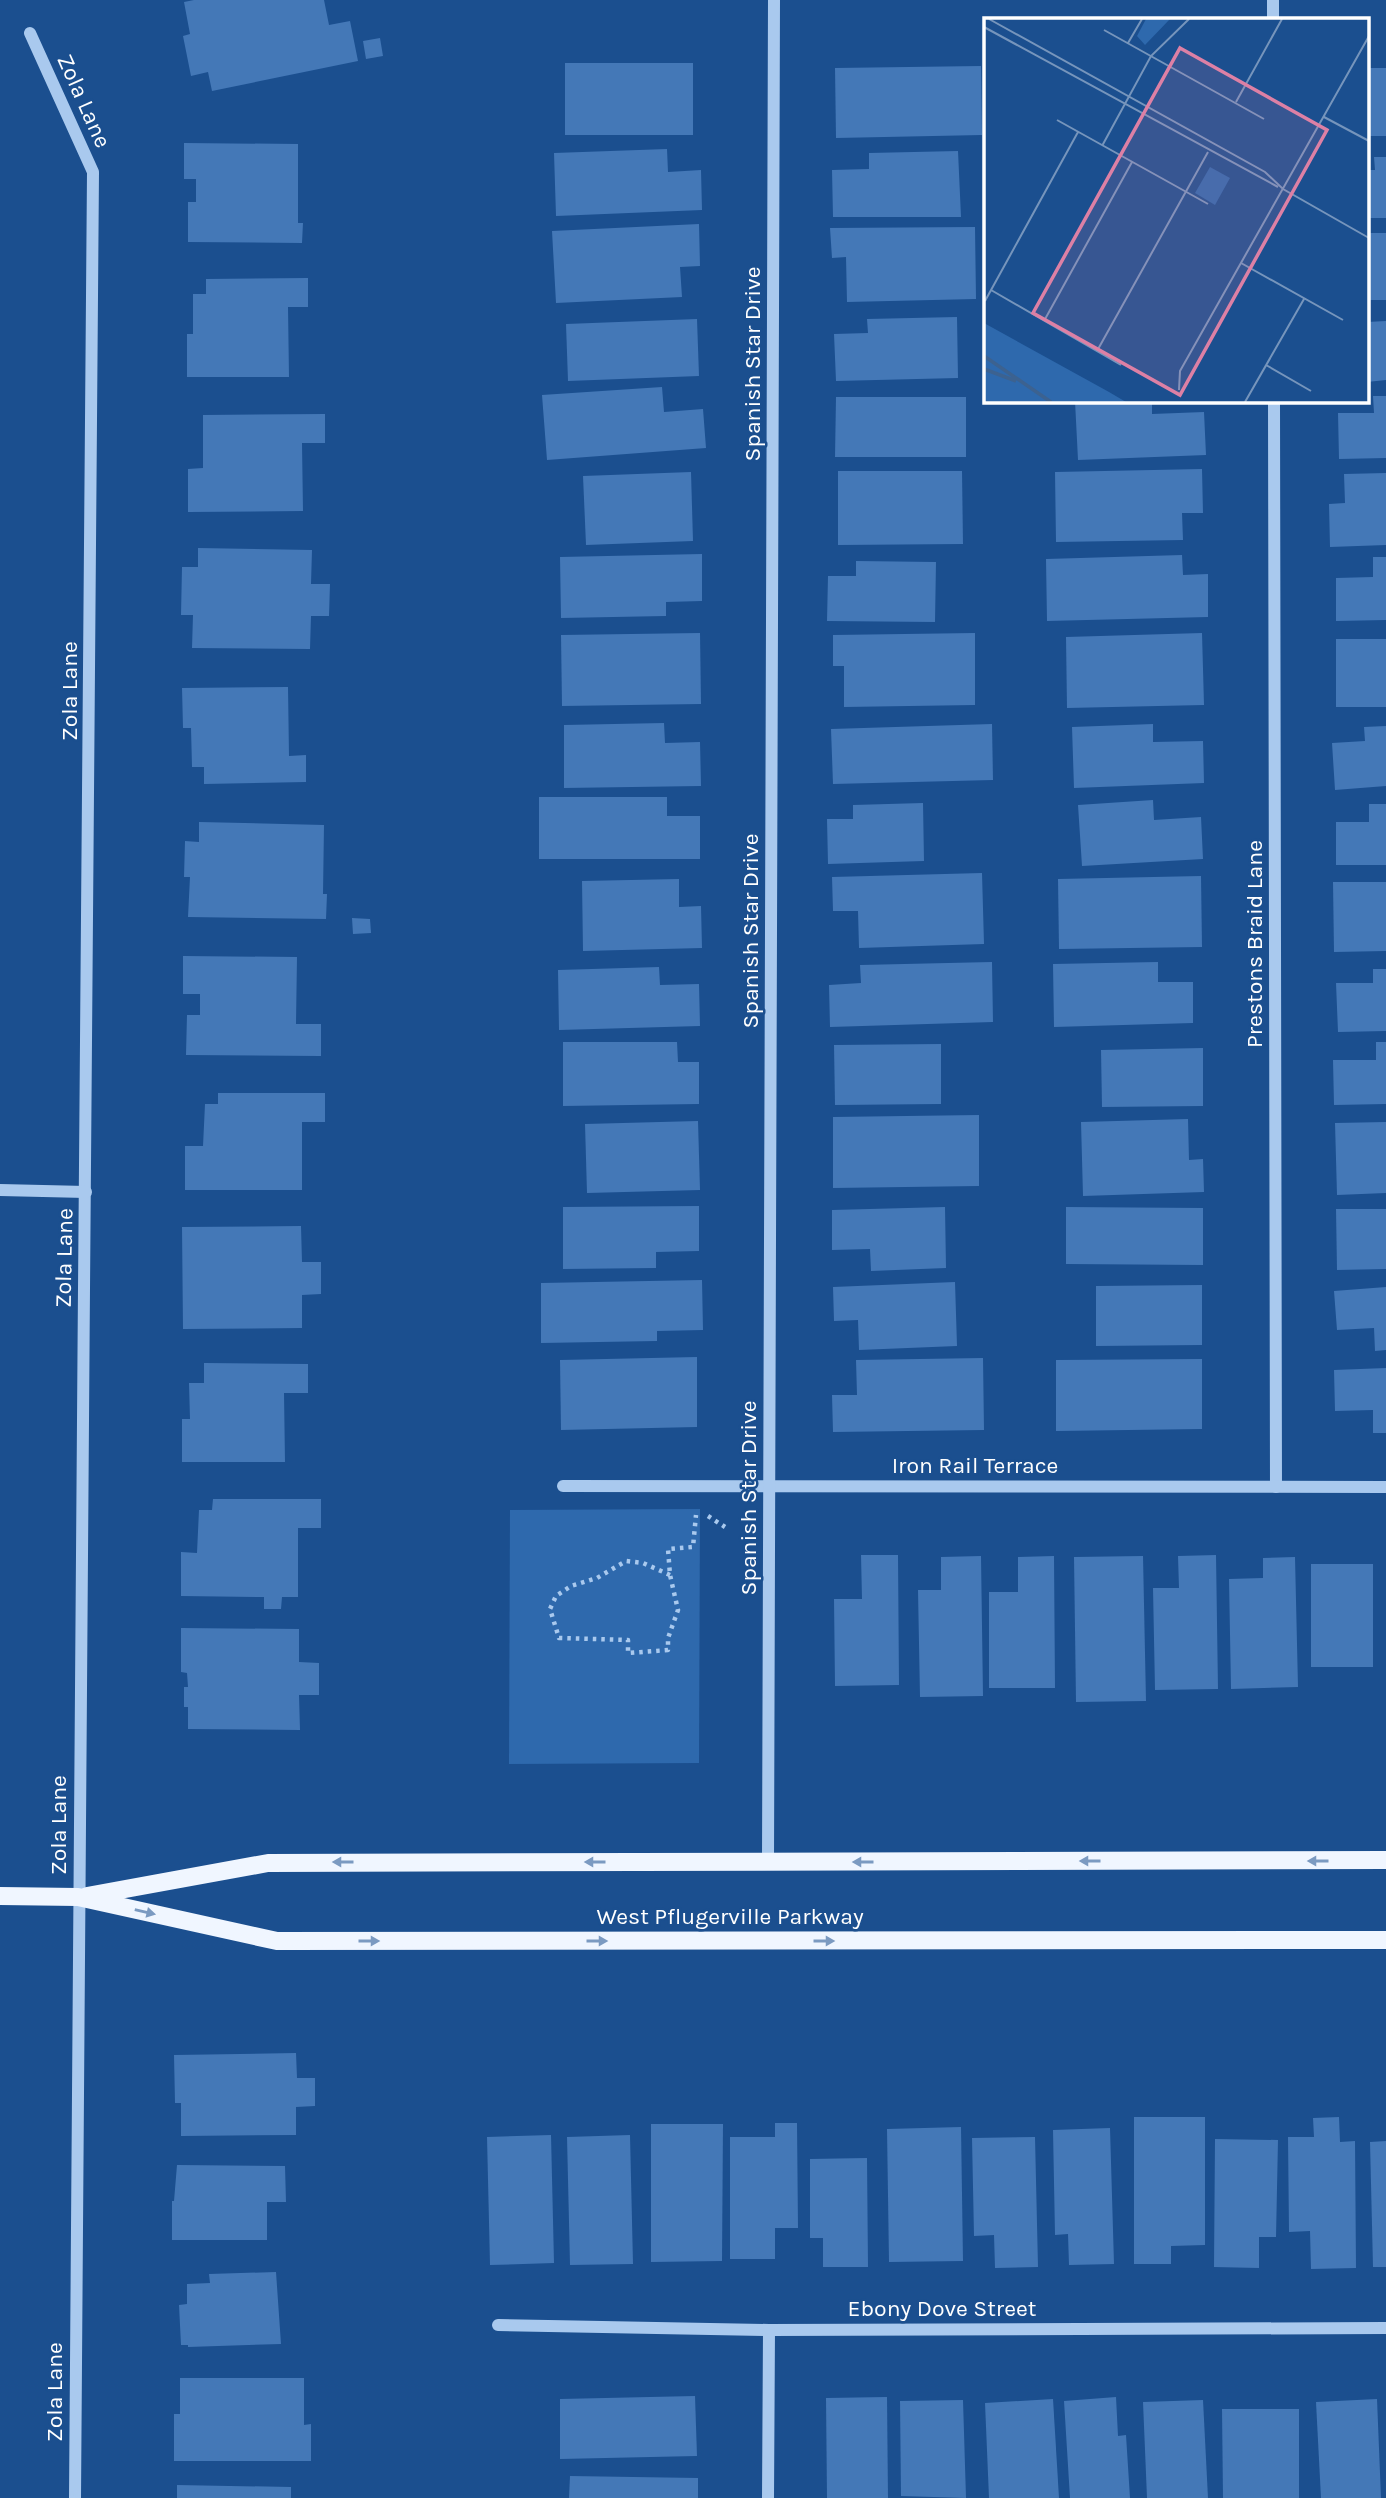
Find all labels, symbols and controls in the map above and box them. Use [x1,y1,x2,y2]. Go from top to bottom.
inset map [984,18,1368,402]
street label: Zola Lane [51,50,117,152]
street label: Spanish Star Drive [739,267,766,461]
street label: Zola Lane [56,641,83,741]
street label: Spanish Star Drive [737,834,764,1028]
street label: Prestons Braid Lane [1241,840,1268,1048]
street label: Zola Lane [50,1208,78,1308]
street label: Spanish Star Drive [735,1401,762,1595]
street label: Iron Rail Terrace [892,1452,1058,1479]
street label: Zola Lane [45,1775,72,1875]
one-way arrow [1079,1855,1101,1867]
one-way arrow [1307,1855,1329,1866]
one-way arrow [332,1856,354,1868]
one-way arrow [584,1856,606,1868]
one-way arrow [852,1856,874,1868]
street label: West Pflugerville Parkway [596,1903,864,1930]
one-way arrow [134,1907,156,1918]
one-way arrow [358,1935,380,1947]
one-way arrow [586,1935,608,1947]
one-way arrow [813,1935,835,1947]
street label: Ebony Dove Street [848,2295,1037,2322]
street label: Zola Lane [41,2342,68,2442]

